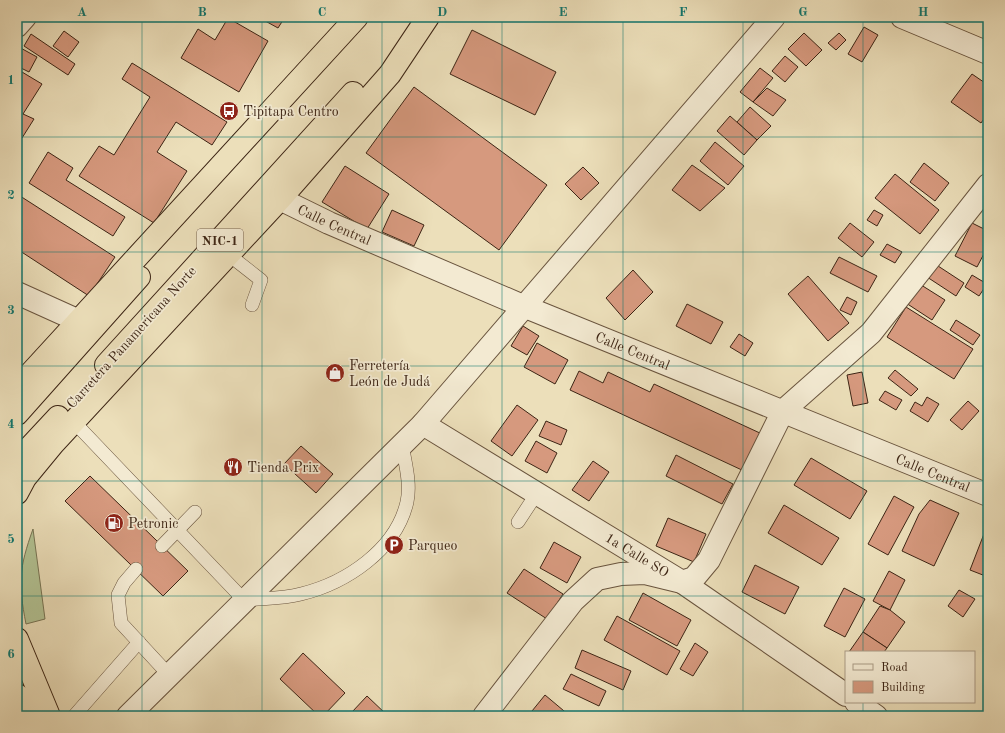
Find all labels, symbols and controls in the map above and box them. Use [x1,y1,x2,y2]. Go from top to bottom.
text: A [77,6,87,19]
text: B [197,6,207,19]
text: C [318,6,326,19]
text: D [437,6,447,19]
text: E [559,6,568,19]
text: F [679,6,688,19]
text: G [798,6,808,19]
text: H [918,6,929,19]
text: 1 [7,74,15,87]
bus stop icon: Tipitapa Centro [218,100,240,122]
place label: Tipitapa Centro [243,105,339,119]
text: 2 [7,189,15,202]
street label: Calle Central [295,203,373,248]
road number: NIC-1 [197,229,243,251]
street label: Carretera Panamericana Norte [64,264,199,411]
text: 3 [7,304,15,317]
street label: Calle Central [593,330,672,373]
place label: Ferretería León de Judá [349,359,430,389]
shop icon: Ferretería León de Judá [324,362,346,384]
text: 4 [7,418,15,431]
street label: Calle Central [893,452,972,495]
restaurant icon: Tienda Prix [222,456,244,478]
place label: Tienda Prix [247,461,319,475]
fuel station icon: Petronic [103,512,125,534]
place label: Petronic [128,517,178,531]
street label: 1a Calle SO [602,531,671,580]
text: 5 [7,533,15,546]
parking icon: Parqueo [383,534,405,556]
place label: Parqueo [408,539,458,553]
text: 6 [7,648,15,661]
legend [845,651,975,703]
text: Road [881,662,908,674]
text: Building [881,682,925,694]

